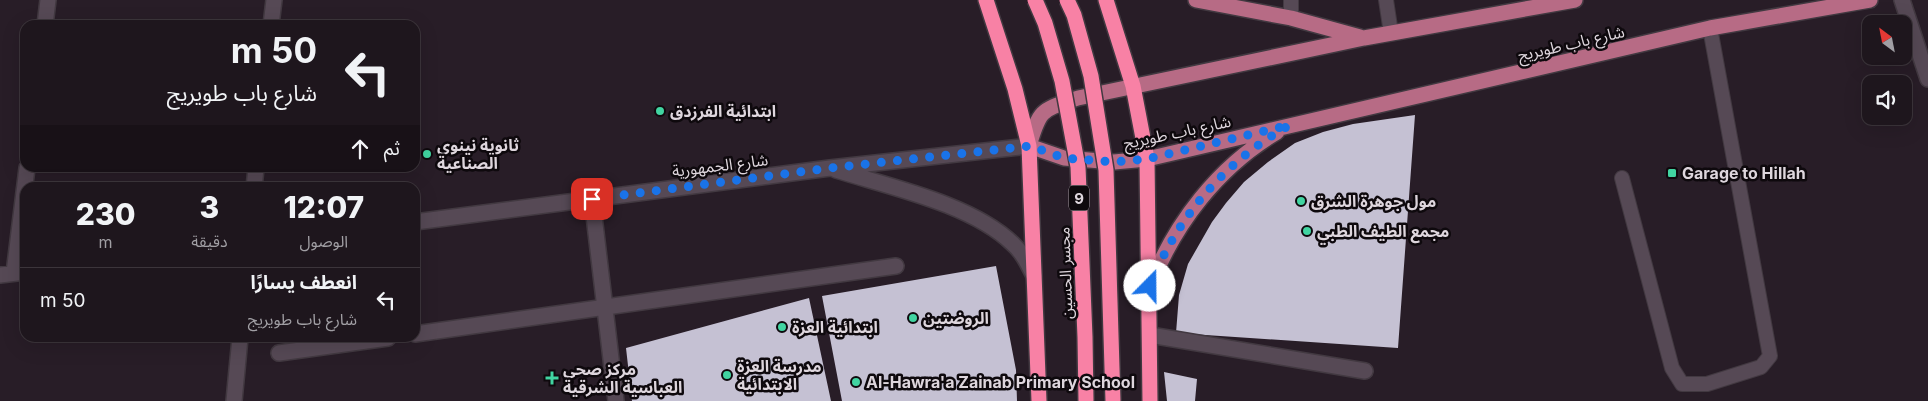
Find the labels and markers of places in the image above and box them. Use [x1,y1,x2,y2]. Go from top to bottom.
place label: ابتدائية الفرزدق [670,101,776,121]
marker: ابتدائية الفرزدق [654,105,666,117]
place label: ثانوية نينوى الصناعية [437,135,519,173]
marker: ثانوية نينوى الصناعية [421,148,433,160]
place label: Garage to Hillah [1682,163,1806,183]
marker: Garage to Hillah [1666,167,1678,179]
pin [571,178,613,220]
place label: مول جوهرة الشرق [1311,191,1436,211]
marker: مول جوهرة الشرق [1295,195,1307,207]
place label: مجمع الطيف الطبي [1317,221,1449,245]
marker: مجمع الطيف الطبي [1301,225,1313,237]
place label: الروضتين [923,308,989,328]
marker: الروضتين [907,312,919,324]
place label: ابتدائية العزة [792,317,878,337]
marker: ابتدائية العزة [776,321,788,333]
place label: مدرسة العزة الابتدائية [737,356,821,394]
place label: مركز صحي العباسية الشرقية [563,359,682,397]
marker: مدرسة العزة الابتدائية [721,369,733,381]
marker: مركز صحي العباسية الشرقية [545,371,559,385]
place label: Al-Hawra'a Zainab Primary School [866,372,1135,392]
marker: Al-Hawra'a Zainab Primary School [850,376,862,388]

